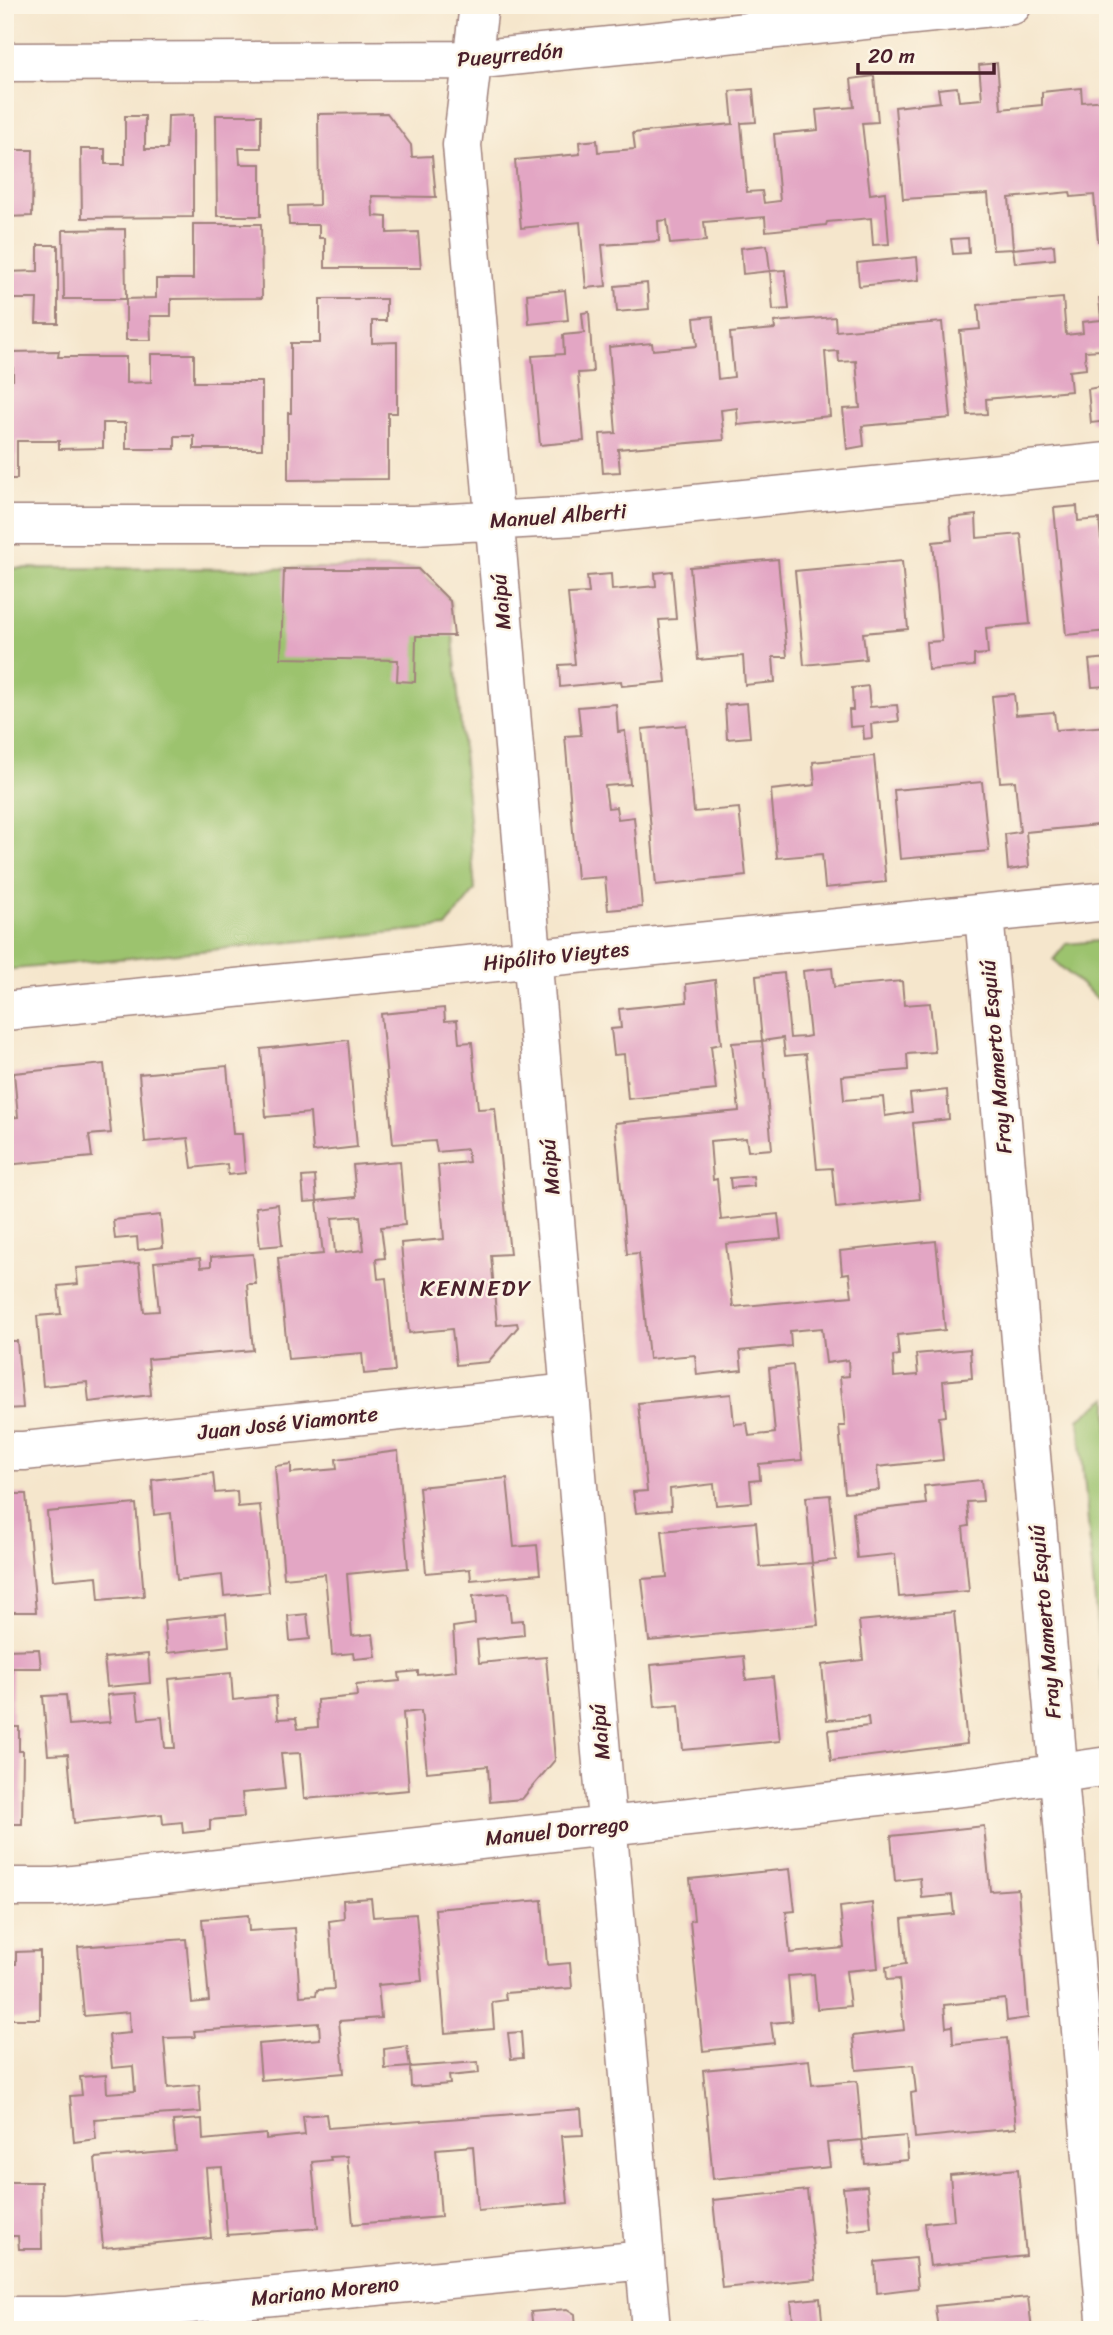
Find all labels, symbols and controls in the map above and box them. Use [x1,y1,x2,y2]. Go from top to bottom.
street label: Pueyrredón [455,31,565,79]
scale bar [858,32,994,76]
text: 20 m [868,37,915,75]
street label: Manuel Alberti [488,492,629,540]
street label: Maipú [480,572,522,631]
street label: Hipólito Vieytes [481,929,631,983]
street label: Fray Mamerto Esquiú [969,958,1023,1155]
street label: Maipú [529,1137,571,1196]
district label: KENNEDY [420,1268,532,1309]
street label: Juan José Viamonte [195,1395,380,1451]
street label: Fray Mamerto Esquiú [1018,1523,1072,1720]
street label: Maipú [579,1702,621,1761]
street label: Manuel Dorrego [483,1805,631,1857]
street label: Mariano Moreno [249,2264,401,2318]

